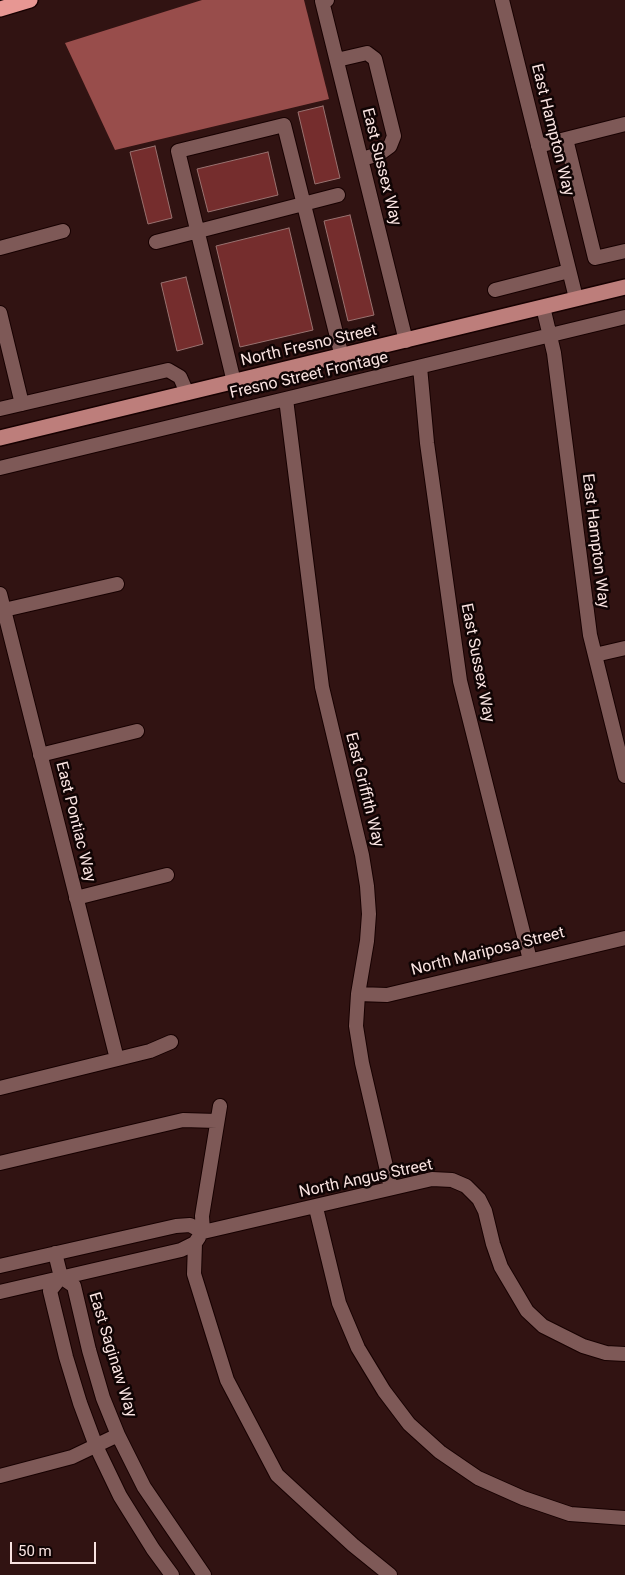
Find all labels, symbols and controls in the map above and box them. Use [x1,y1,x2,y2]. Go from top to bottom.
street label: East Hampton Way [526,62,578,198]
street label: East Sussex Way [357,106,405,228]
street label: North Fresno Street [239,321,379,371]
street label: Fresno Street Frontage [228,348,390,404]
street label: East Hampton Way [577,473,613,609]
street label: East Sussex Way [456,602,498,724]
street label: East Griffith Way [341,731,387,849]
street label: East Pontiac Way [51,760,99,884]
street label: North Mariposa Street [409,924,567,980]
street label: North Angus Street [298,1155,434,1203]
street label: East Saginaw Way [84,1290,140,1420]
scale bar [12,1532,99,1564]
text: 50 m [18,1542,52,1560]

